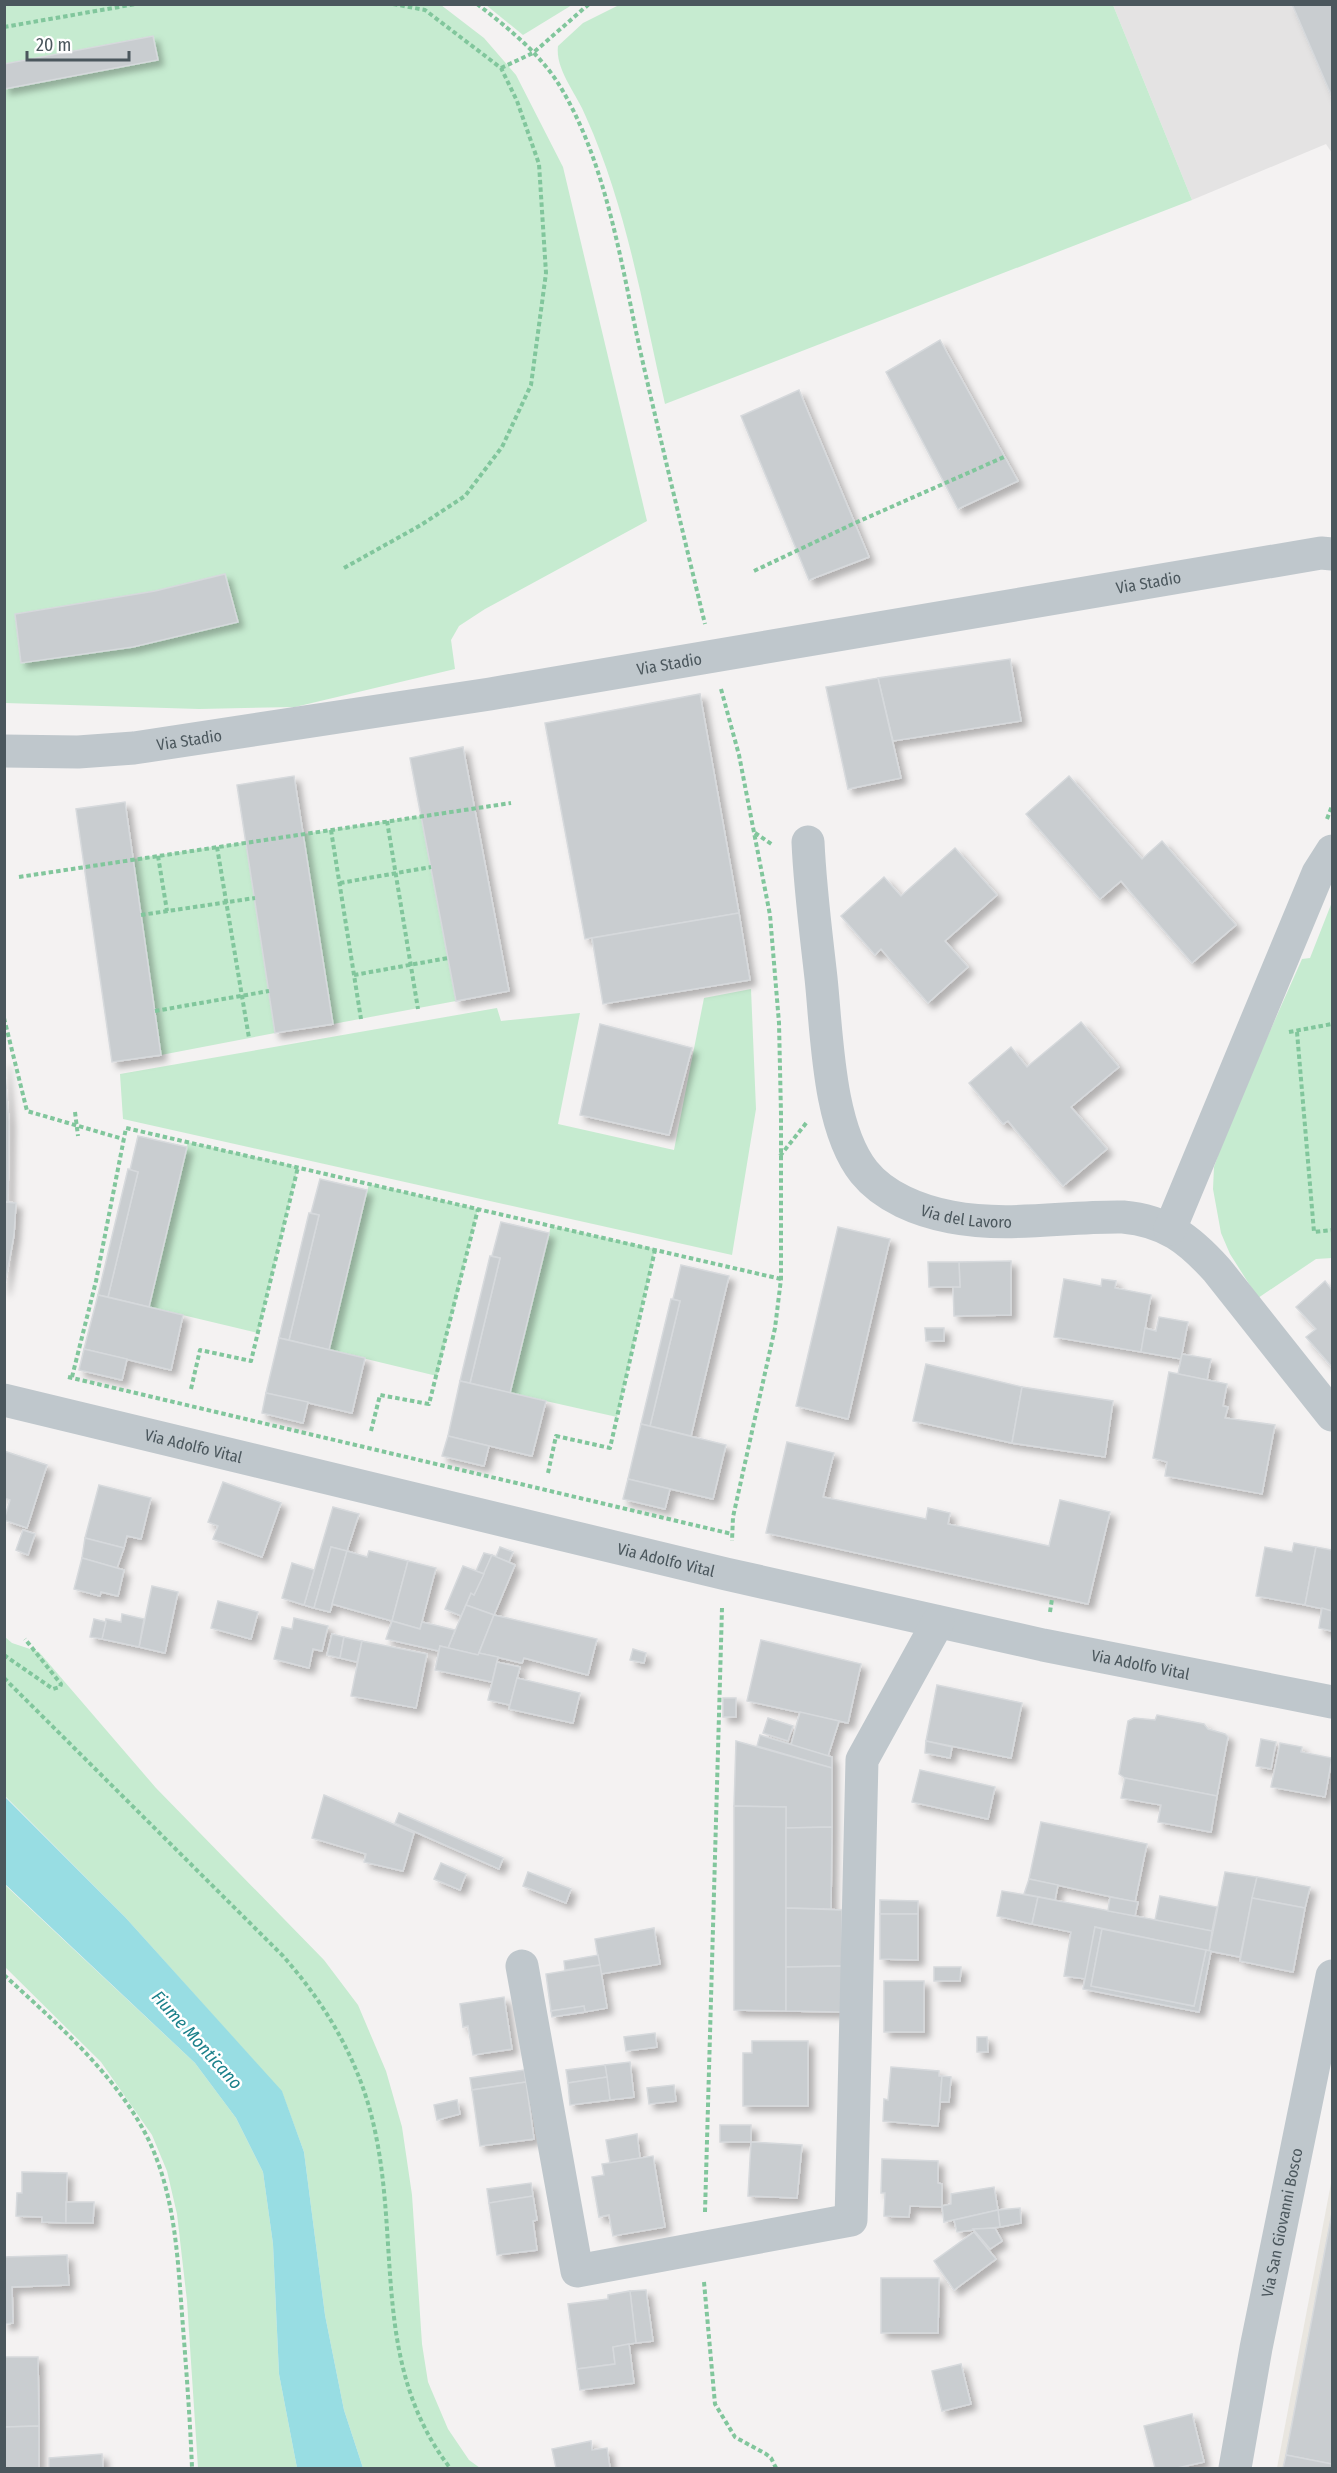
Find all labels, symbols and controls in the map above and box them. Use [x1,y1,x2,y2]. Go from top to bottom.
scale bar [27,24,129,62]
text: 20 m [36,34,71,56]
street label: Via Stadio [1114,568,1182,598]
street label: Via Stadio [635,649,703,679]
street label: Via Stadio [155,726,223,754]
street label: Via del Lavoro [918,1201,1012,1232]
street label: Via Adolfo Vital [143,1425,244,1467]
street label: Via Adolfo Vital [615,1539,717,1581]
street label: Via Adolfo Vital [1090,1646,1191,1684]
water label: Fiume Monticano [147,1986,247,2094]
street label: Via San Giovanni Bosco [1258,2146,1307,2299]

